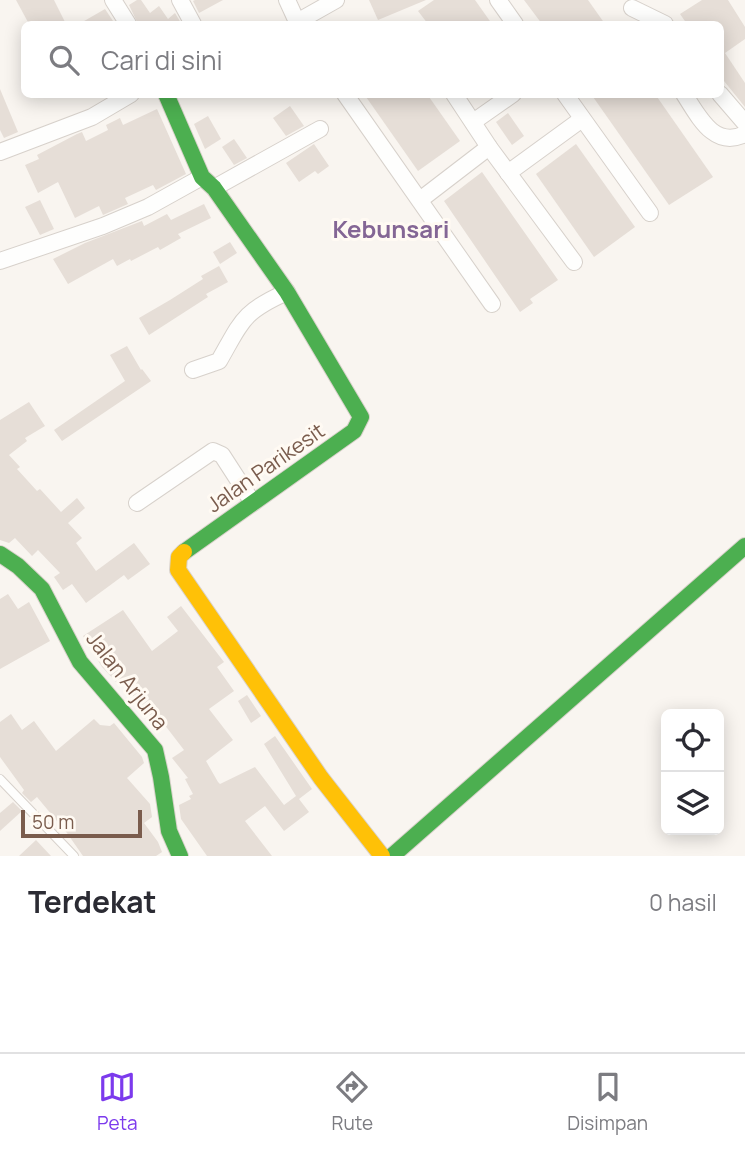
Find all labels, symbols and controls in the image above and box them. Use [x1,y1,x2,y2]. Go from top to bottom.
search box [21,21,724,98]
icon: search [45,41,83,79]
text: Cari di sini [101,42,223,78]
district label: Kebunsari [333,212,449,245]
street label: Jalan Parikesit [201,416,330,518]
street label: Jalan Arjuna [81,626,175,735]
map controls [661,709,724,835]
button: locate [661,709,724,772]
button: layers [661,772,724,835]
scale bar [21,807,142,839]
text: 50 m [32,809,74,835]
text: Terdekat [28,881,157,922]
text: 0 hasil [649,886,717,918]
tab: Peta [97,1068,138,1136]
tab: Rute [332,1068,373,1136]
tab: Disimpan [567,1068,648,1136]

